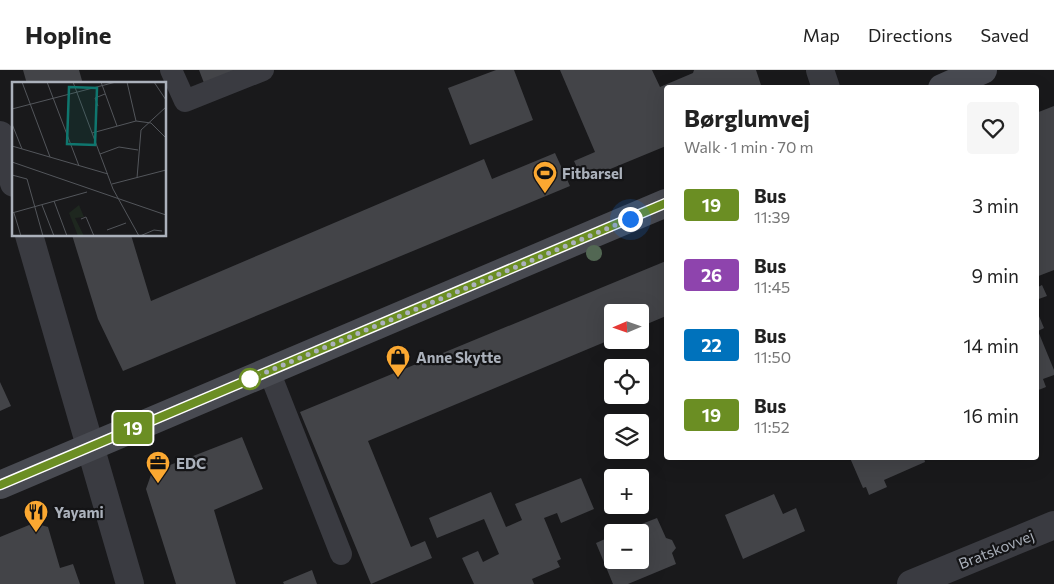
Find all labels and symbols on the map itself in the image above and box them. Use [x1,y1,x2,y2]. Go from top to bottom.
inset map [12,82,166,236]
sports icon: Fitbarsel [532,160,558,194]
place label: Fitbarsel [562,164,623,182]
your location [618,207,643,232]
north arrow [604,304,649,349]
shop icon: Anne Skytte [385,344,411,378]
place label: Anne Skytte [416,348,501,366]
unlabelled marker [239,368,261,390]
line badge: 19 [110,412,156,444]
office icon: EDC [145,450,171,484]
place label: EDC [176,454,206,472]
restaurant icon: Yayami [23,499,49,533]
place label: Yayami [54,503,104,521]
street label: Bratskovvej [956,526,1036,572]

